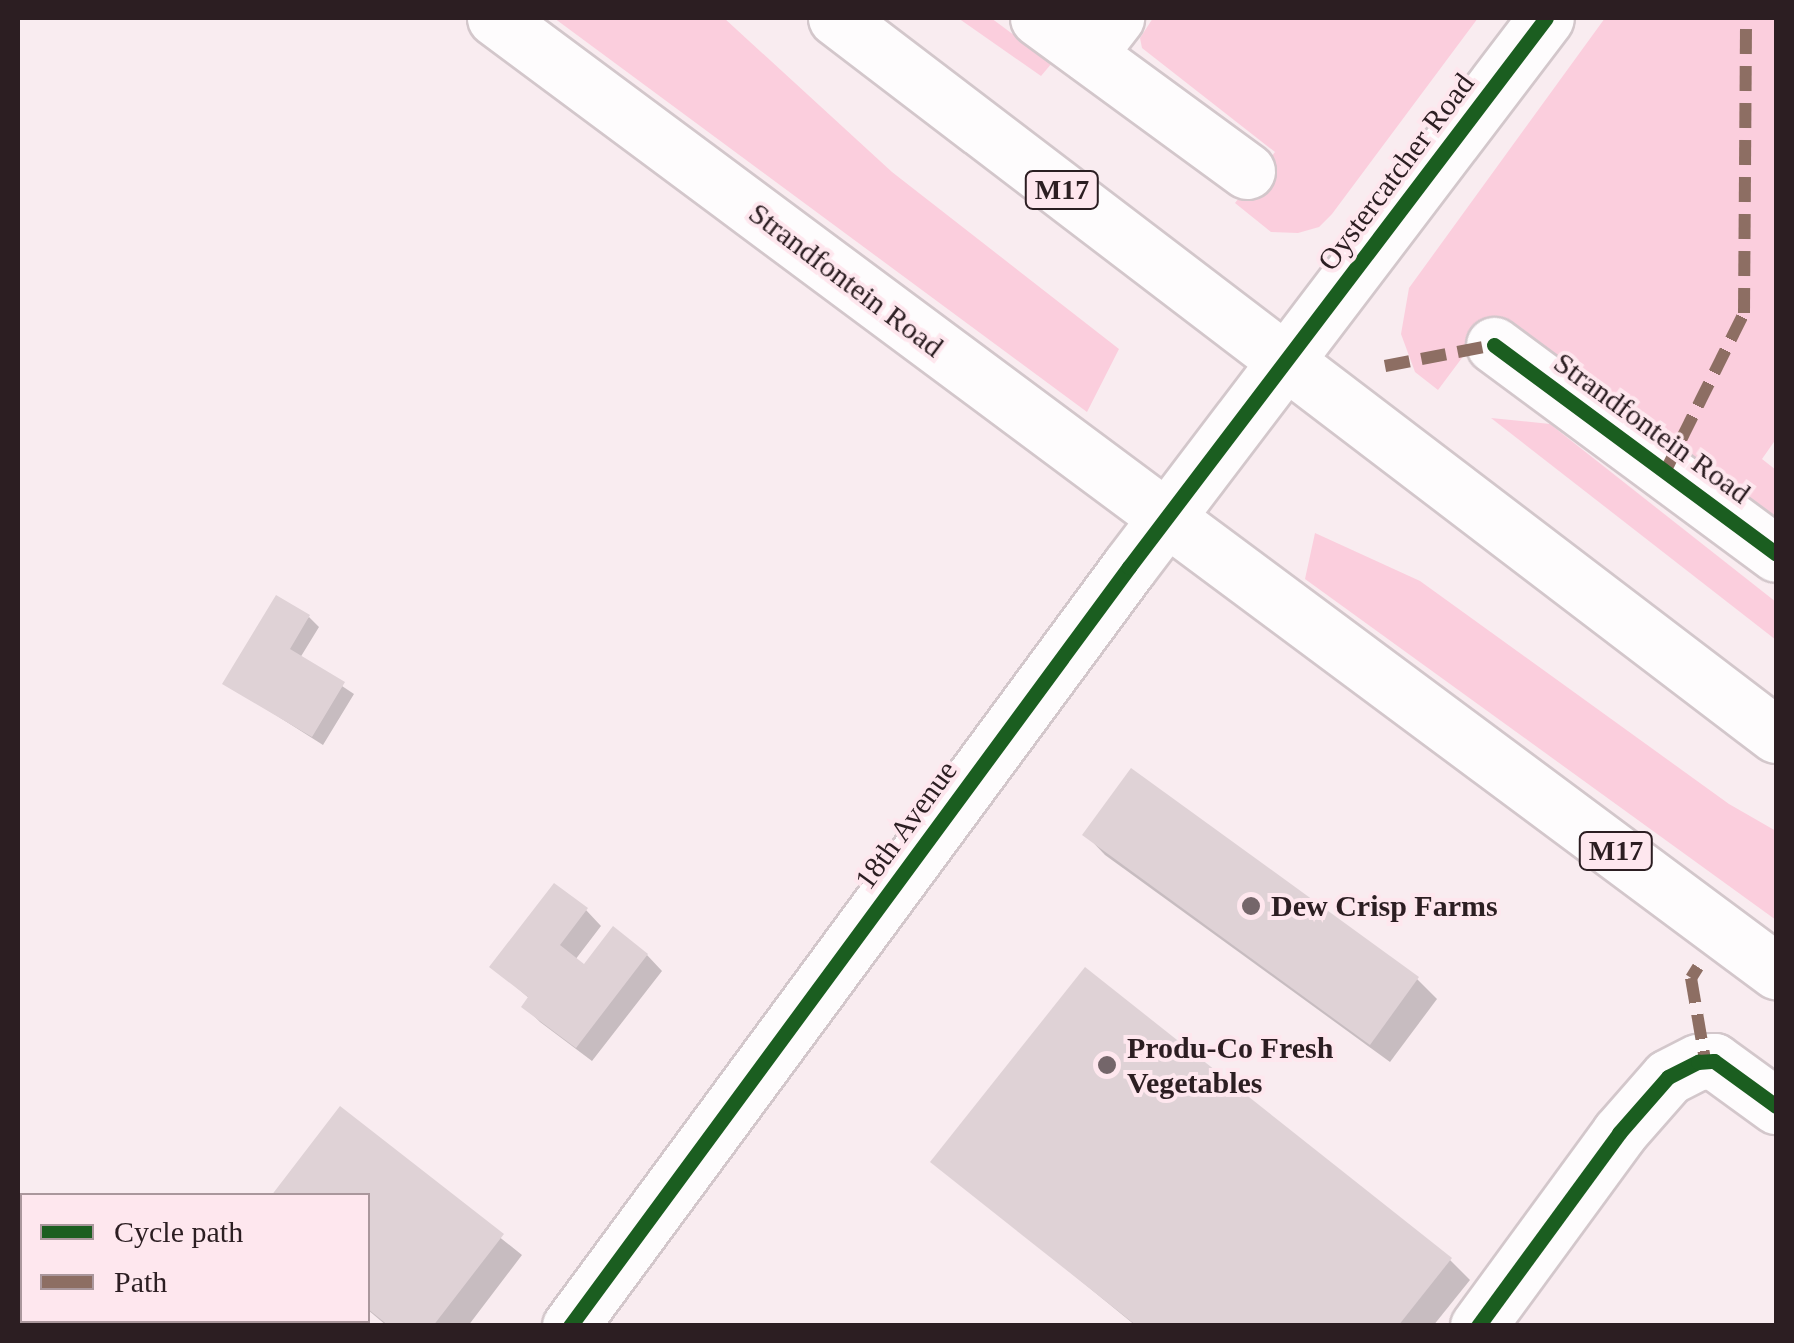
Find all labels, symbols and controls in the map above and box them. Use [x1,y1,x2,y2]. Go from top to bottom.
street label: Oystercatcher Road [1310,66,1482,278]
road number: M17 [1024,167,1100,213]
street label: Strandfontein Road [742,195,950,365]
street label: Strandfontein Road [1547,345,1757,511]
street label: 18th Avenue [847,753,965,897]
road number: M17 [1578,828,1654,874]
place label: Dew Crisp Farms [1271,888,1498,924]
marker: Dew Crisp Farms [1240,895,1262,917]
place label: Produ-Co Fresh Vegetables [1127,1030,1333,1100]
marker: Produ-Co Fresh Vegetables [1096,1054,1118,1076]
legend [20,1193,370,1323]
text: Cycle path [114,1215,243,1248]
text: Path [114,1265,167,1298]

